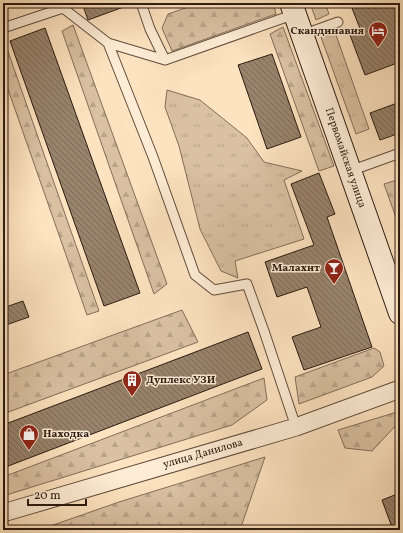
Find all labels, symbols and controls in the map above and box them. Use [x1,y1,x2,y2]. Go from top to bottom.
hotel icon: Скандинавия [367,20,389,48]
place label: Скандинавия [291,24,364,39]
street label: Первомайская улица [321,106,369,211]
bar icon: Малахит [323,257,345,285]
place label: Малахит [272,261,320,276]
building icon: Дуплекс УЗИ [121,369,143,397]
place label: Дуплекс УЗИ [146,373,216,388]
shop icon: Находка [18,423,40,451]
place label: Находка [43,427,89,442]
street label: улица Данилова [161,435,245,473]
scale bar [28,481,86,507]
text: 20 m [34,488,61,504]

